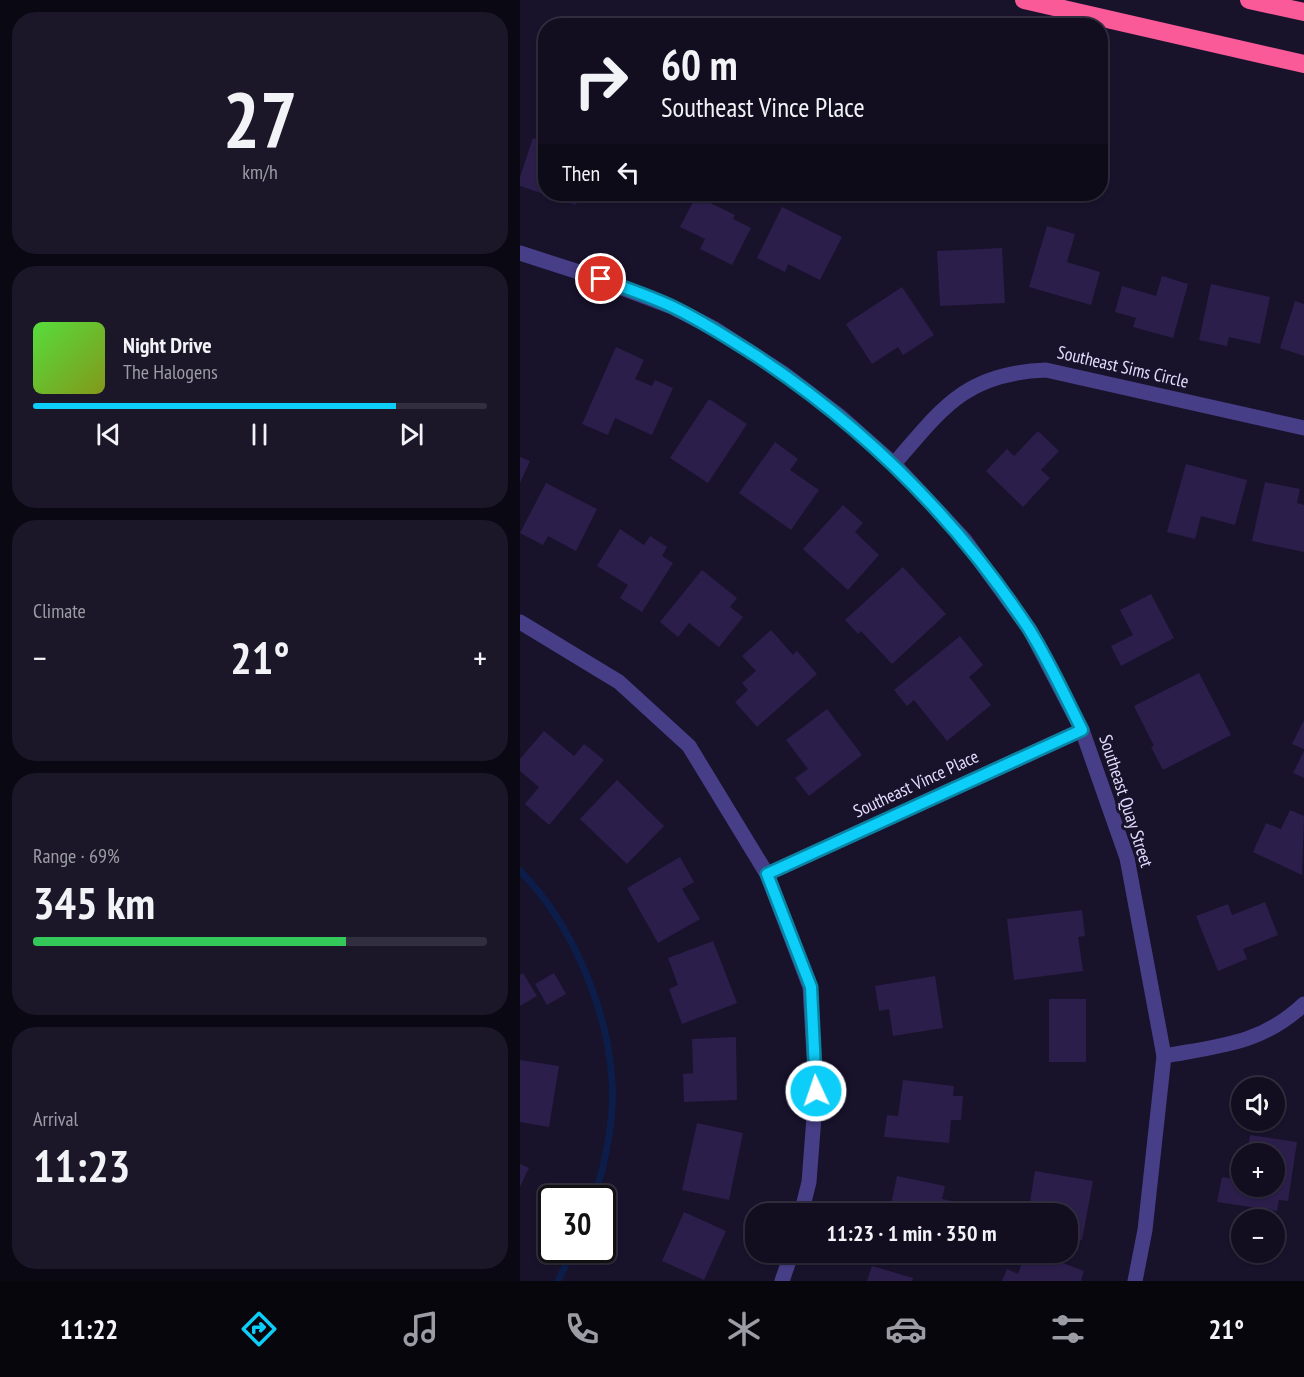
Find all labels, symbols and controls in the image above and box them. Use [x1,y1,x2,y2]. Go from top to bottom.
text: 60 m [661,37,738,92]
icon: right [562,42,640,120]
text: 27 [223,69,297,170]
text: Southeast Vince Place [661,90,865,124]
icon: left [612,156,645,189]
text: km/h [242,159,278,185]
text: Then [562,159,600,187]
pin [575,253,626,304]
icon: arrive [584,262,617,295]
text: Night Drive [123,331,212,359]
street label: Southeast Sims Circle [1055,340,1191,393]
text: The Halogens [123,359,218,385]
icon: previous [92,418,125,451]
icon: pause [243,418,276,451]
icon: next [395,418,428,451]
text: Climate [33,598,86,624]
text: 21° [230,628,290,686]
text: − [33,636,47,679]
text: + [473,636,487,679]
street label: Southeast Quay Street [1094,732,1159,870]
street label: Southeast Vince Place [849,744,982,823]
text: Range · 69% [33,843,120,869]
text: 345 km [33,873,155,931]
position arrow [784,1059,848,1123]
map controls [1231,1077,1285,1263]
button: sound [1231,1077,1285,1131]
text: Arrival [33,1106,78,1132]
text: 11:23 [33,1136,130,1194]
button: + [1231,1143,1285,1197]
speed limit sign: 30 [538,1185,616,1263]
button: − [1231,1209,1285,1263]
text: 11:23 · 1 min · 350 m [826,1219,997,1247]
icon: directions [238,1308,280,1350]
icon: music [400,1308,442,1350]
icon: phone [561,1308,603,1350]
icon: climate [723,1308,765,1350]
icon: car [885,1308,927,1350]
icon: filters [1047,1308,1089,1350]
text: 11:22 [60,1312,118,1346]
text: 21° [1208,1312,1244,1346]

